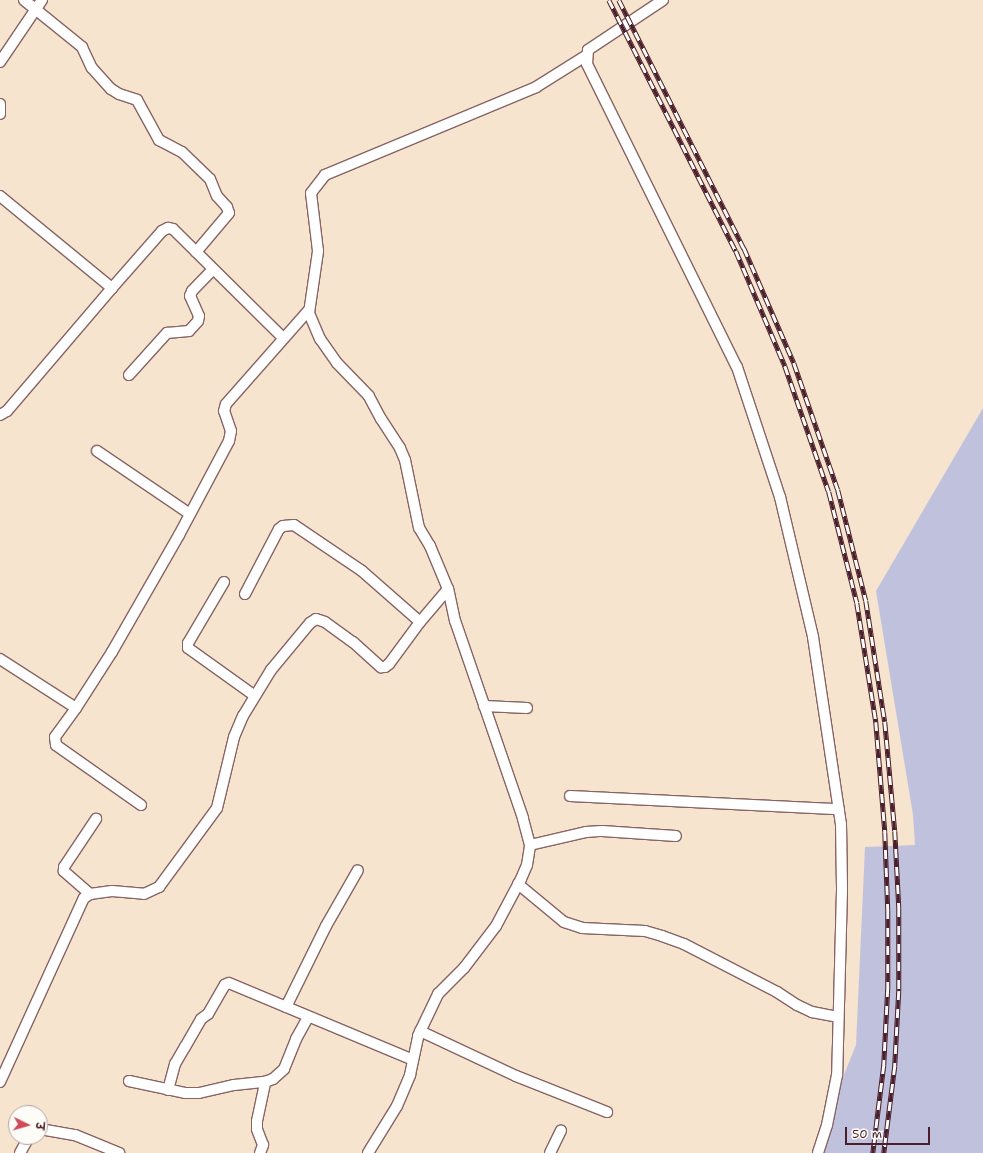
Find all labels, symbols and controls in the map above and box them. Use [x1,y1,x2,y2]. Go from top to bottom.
north arrow [8,1105,48,1145]
scale bar [847,1119,932,1145]
text: उ [32,1122,47,1130]
text: 50 m [852,1126,882,1142]

